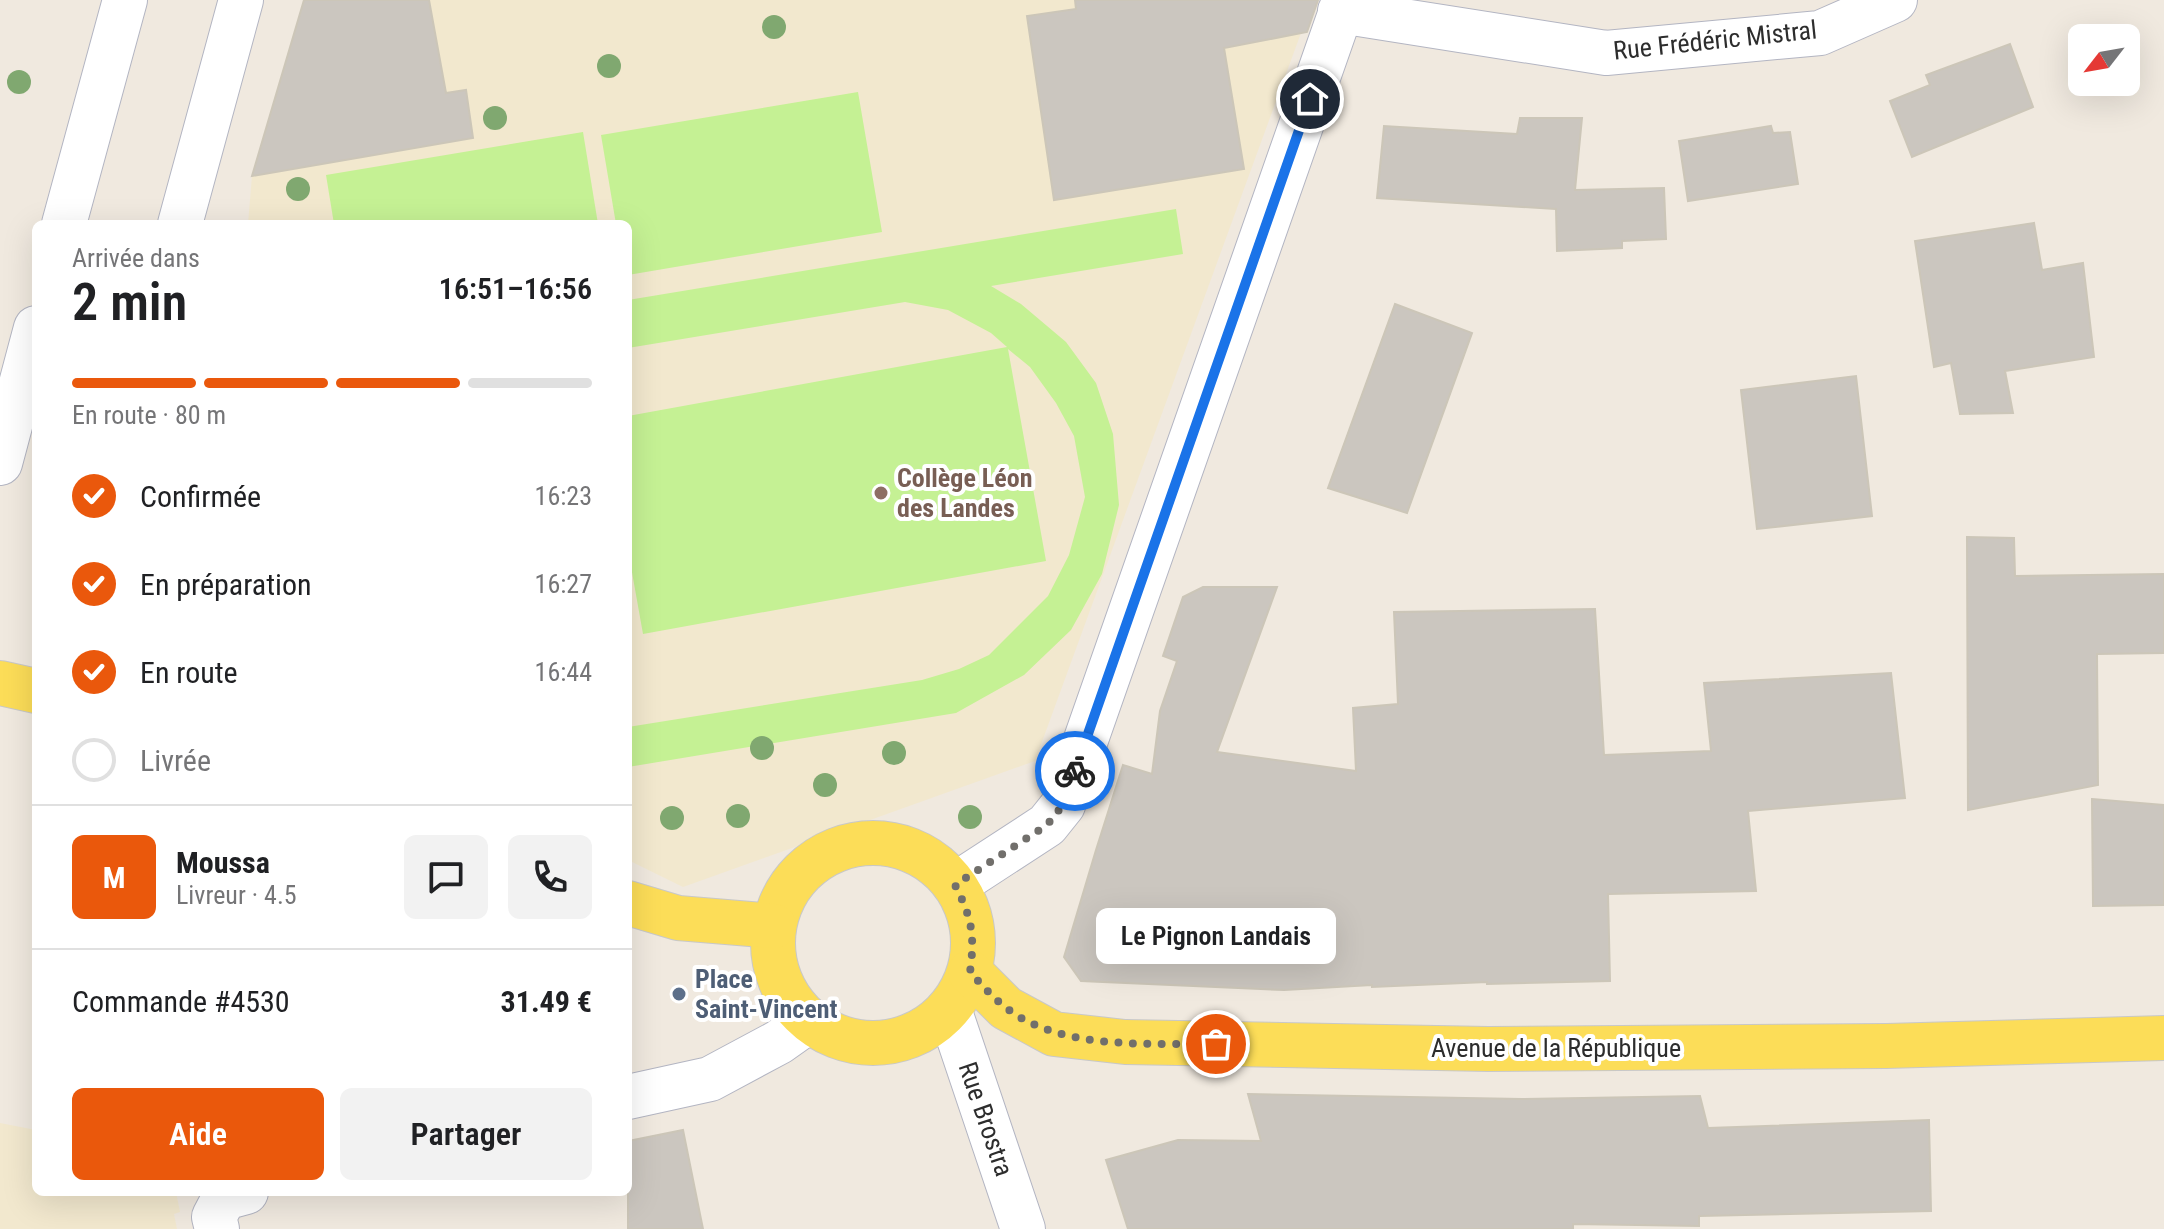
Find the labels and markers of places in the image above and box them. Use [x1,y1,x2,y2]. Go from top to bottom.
pin [1276,65,1344,133]
place label: Collège Léon des Landes [897,463,1032,523]
marker: Collège Léon des Landes [872,484,890,502]
callout: Le Pignon Landais [1096,908,1336,964]
place label: Place Saint-Vincent [695,964,838,1024]
marker: Place Saint-Vincent [670,985,688,1003]
pin [1182,1010,1250,1078]

